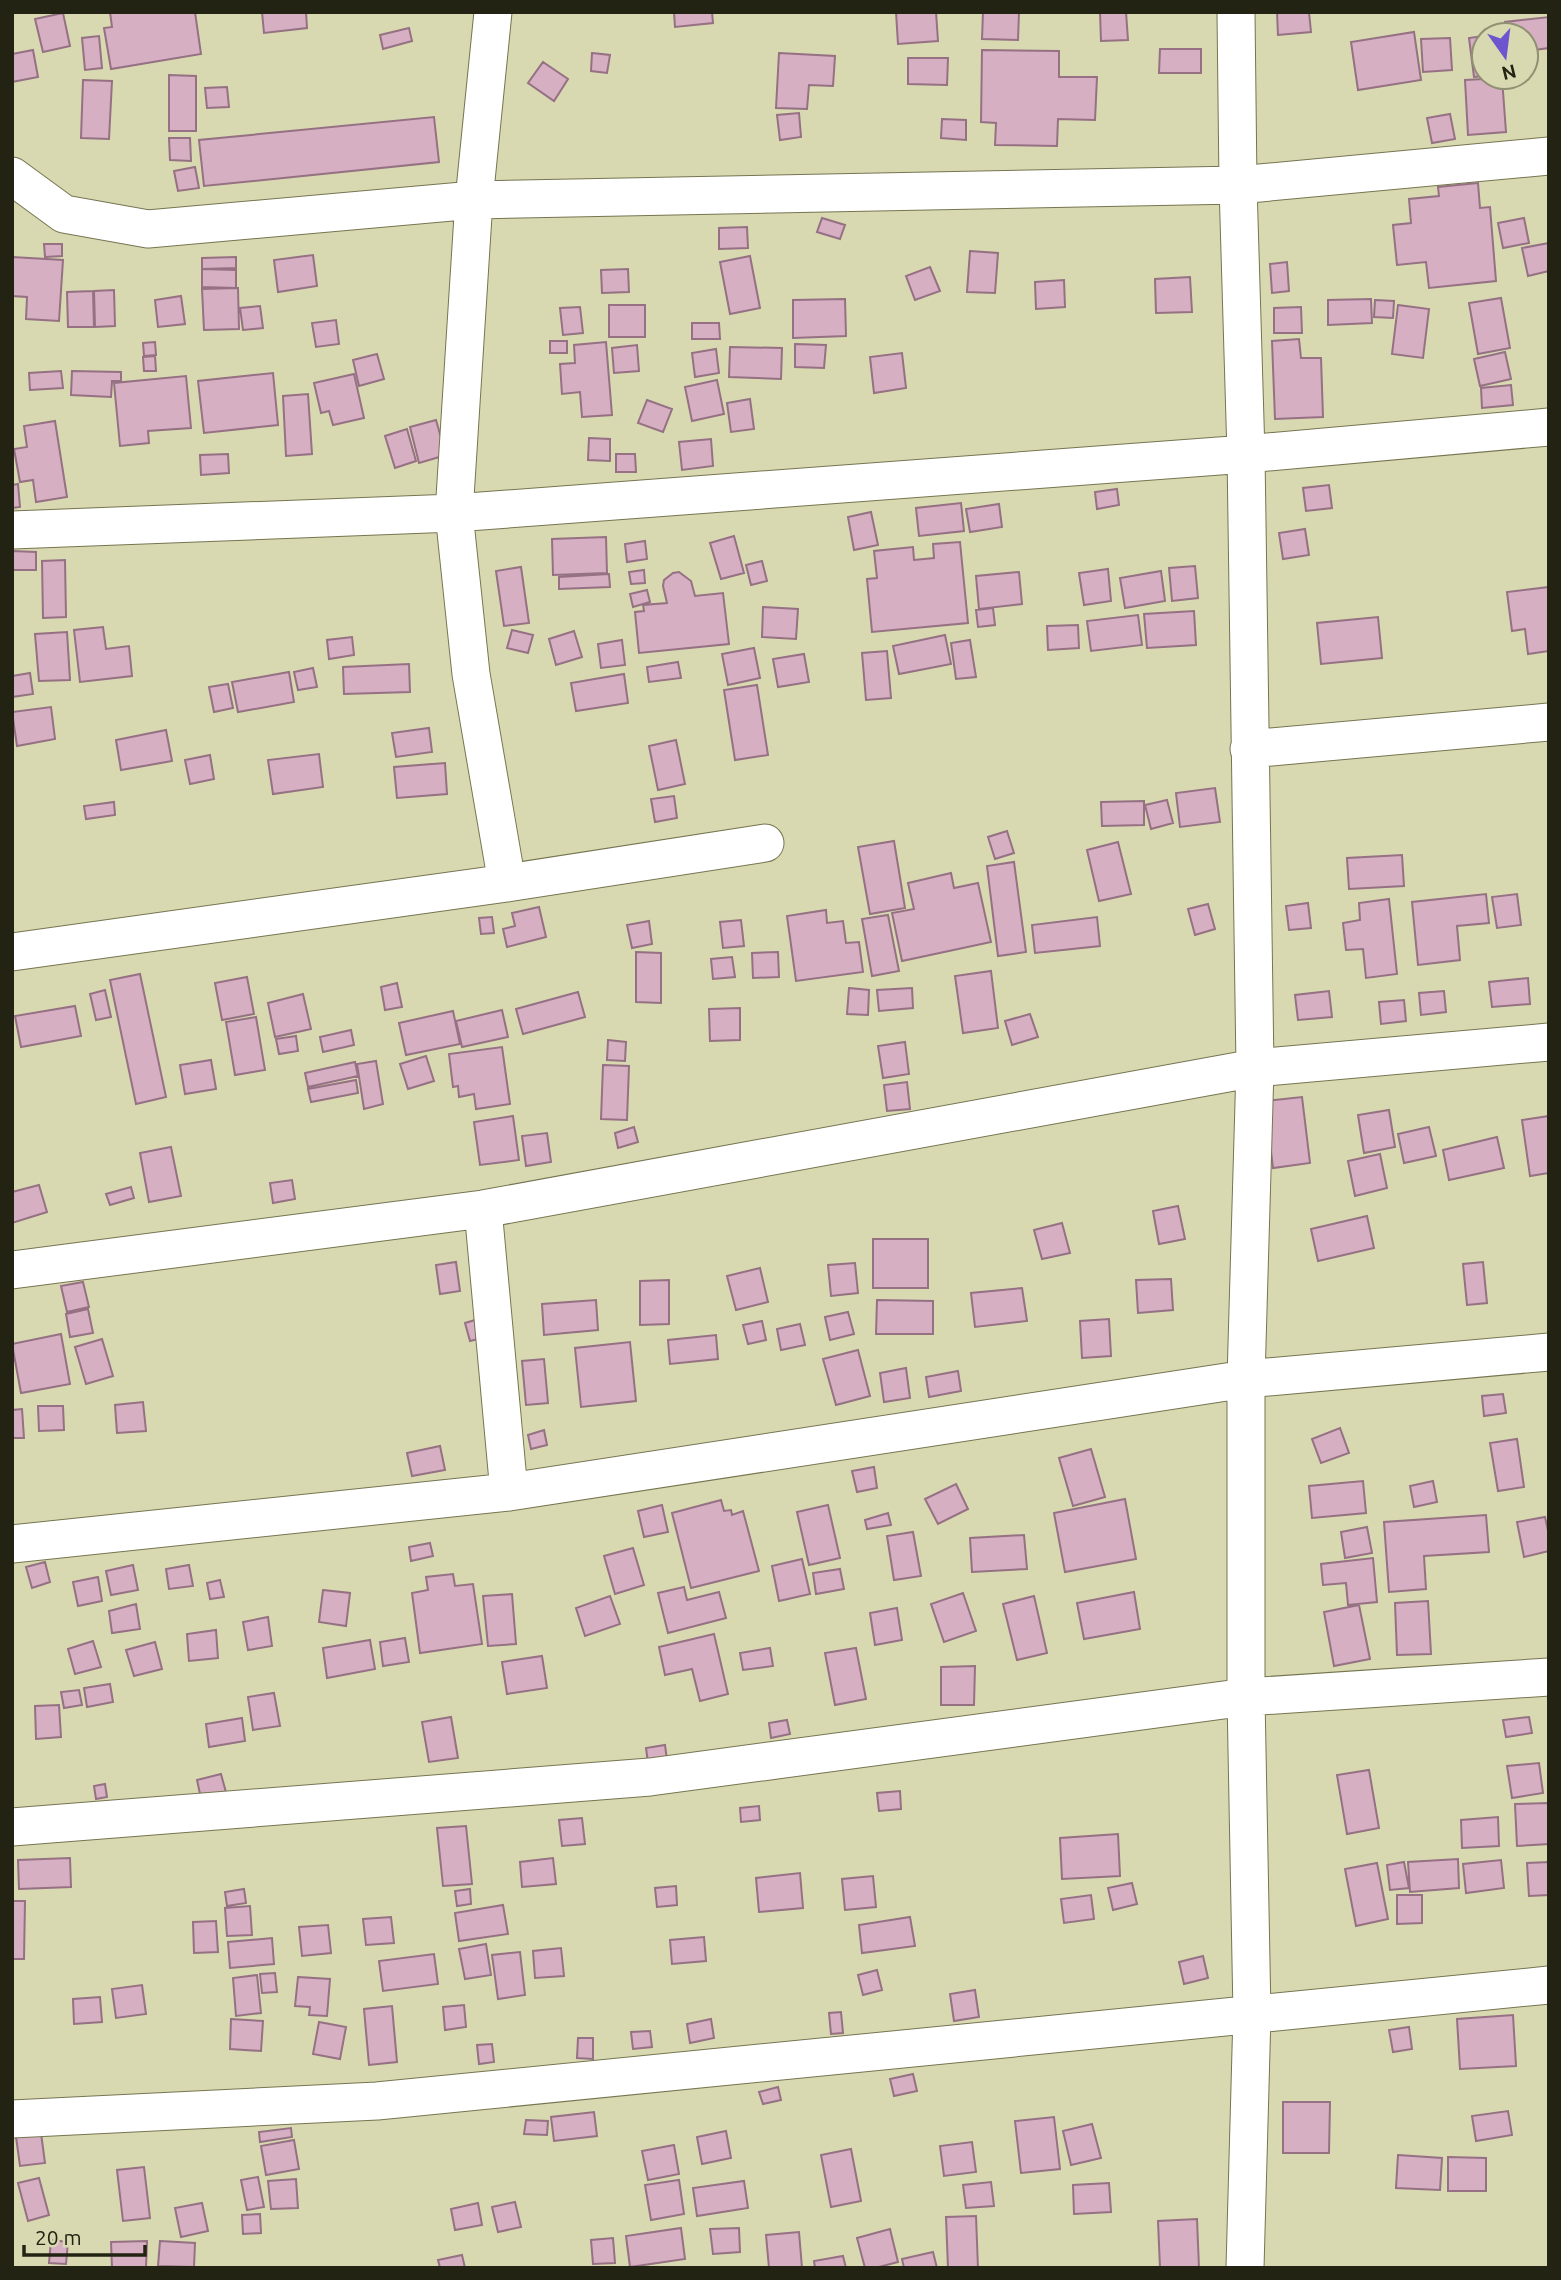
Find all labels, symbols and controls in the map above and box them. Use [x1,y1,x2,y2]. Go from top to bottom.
north arrow [1470,21,1540,91]
text: N [1500,60,1519,85]
scale bar [24,2214,145,2258]
text: 20 m [35,2225,82,2249]

